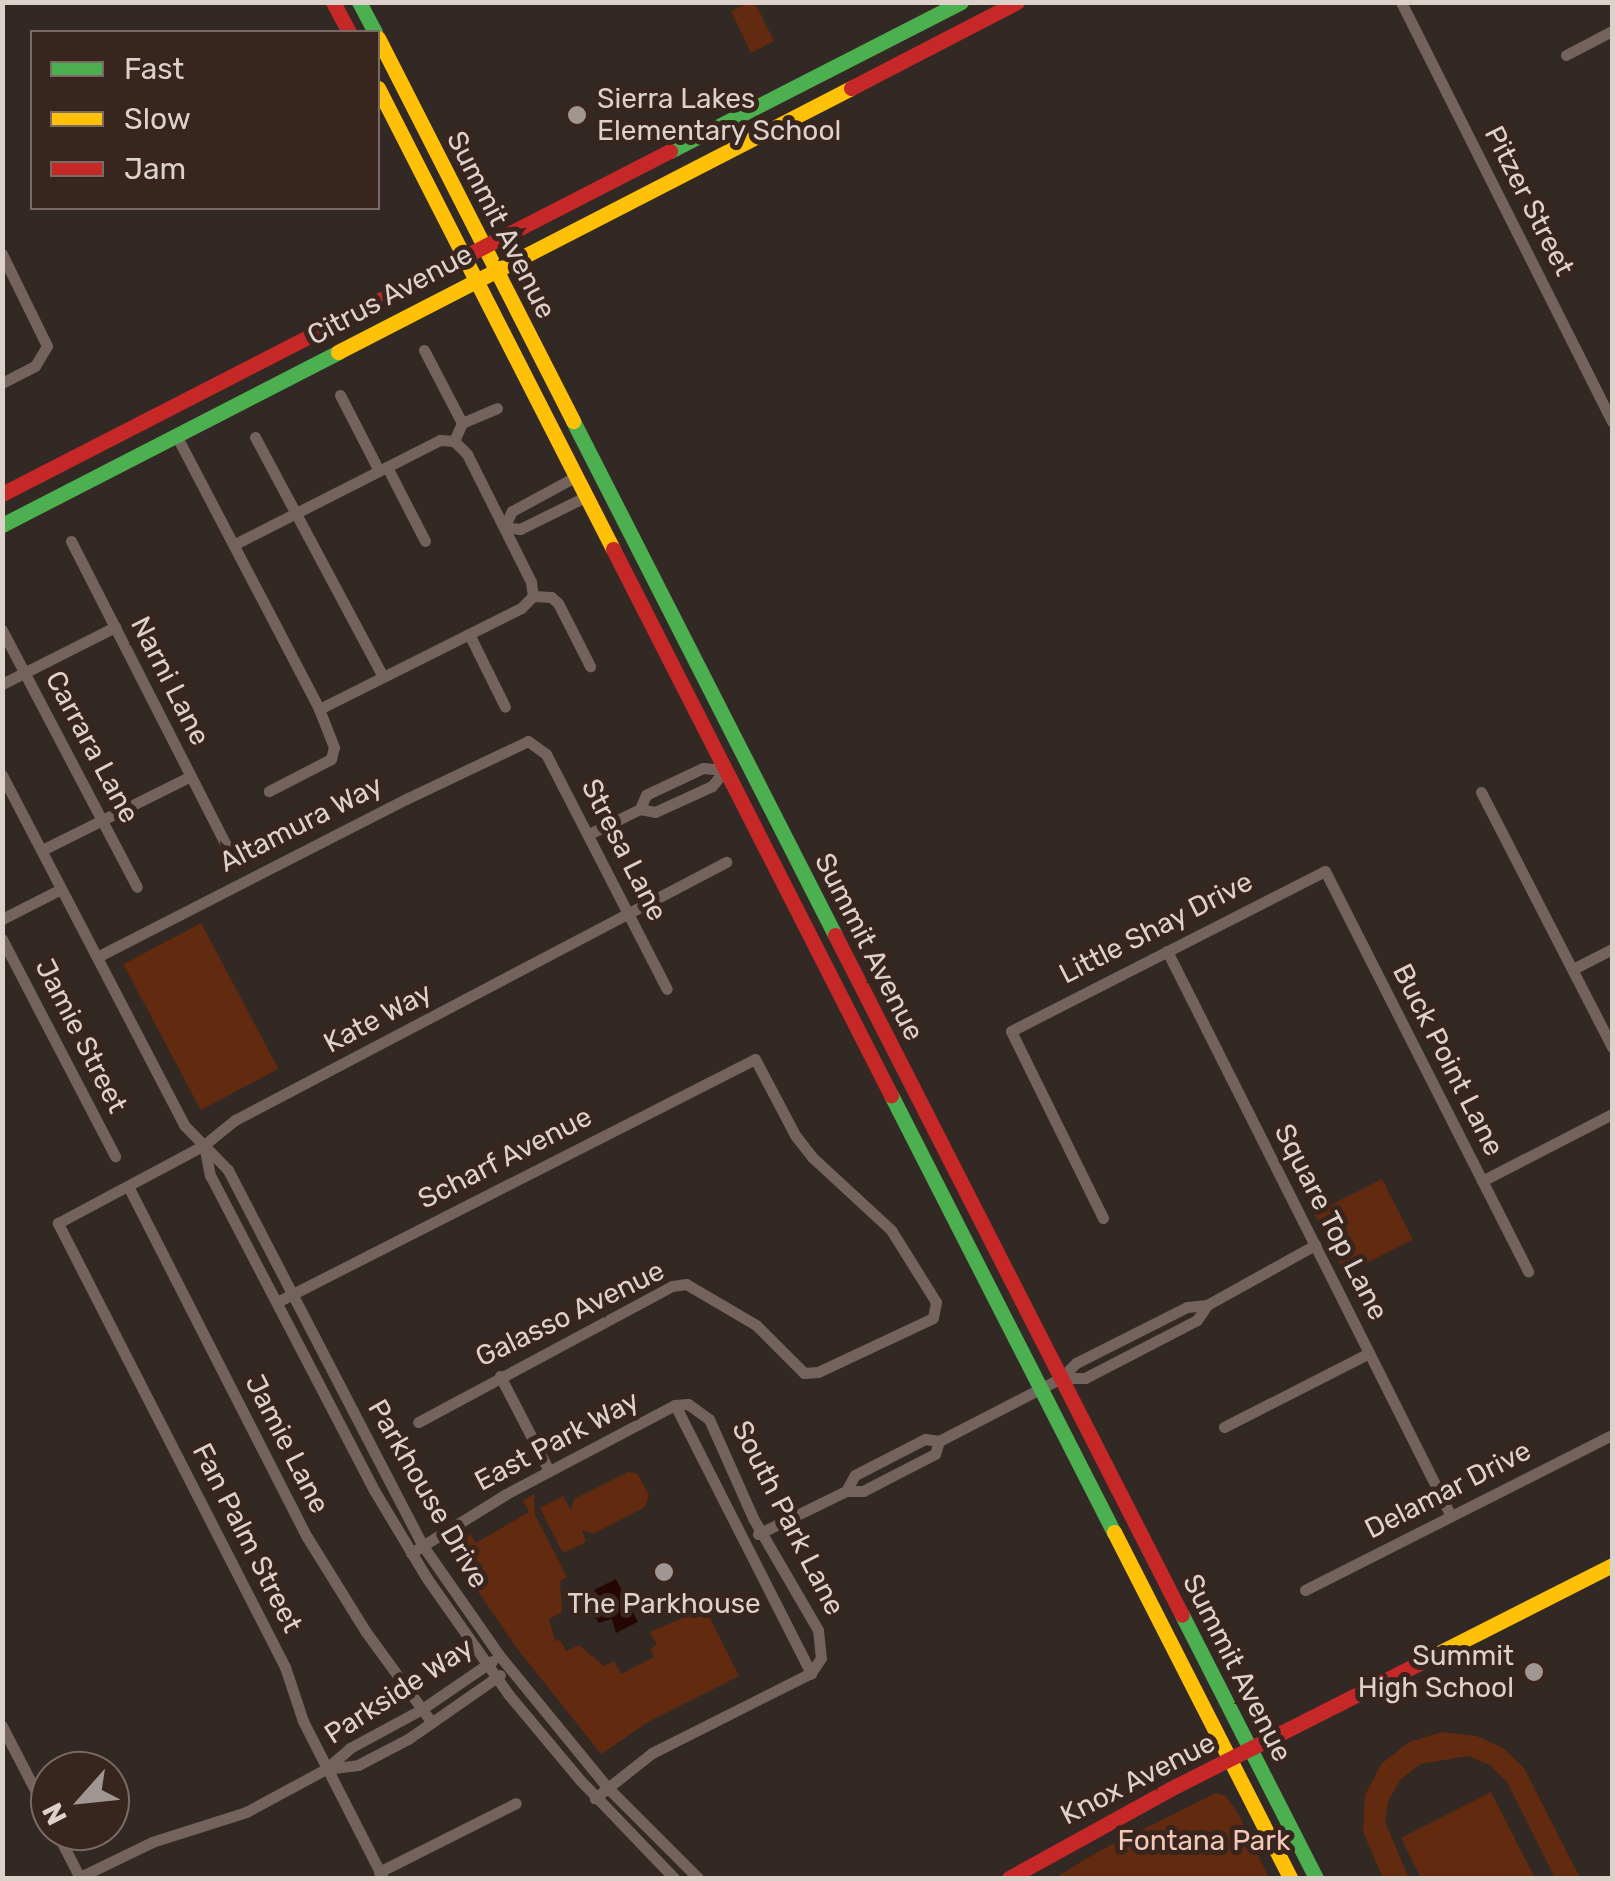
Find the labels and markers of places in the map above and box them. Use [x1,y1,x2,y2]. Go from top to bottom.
place label: Sierra Lakes Elementary School [597,82,842,148]
marker: Sierra Lakes Elementary School [566,104,588,126]
marker: The Parkhouse [653,1561,675,1583]
place label: The Parkhouse [567,1587,761,1621]
place label: Summit High School [1358,1639,1514,1705]
marker: Summit High School [1523,1661,1545,1683]

